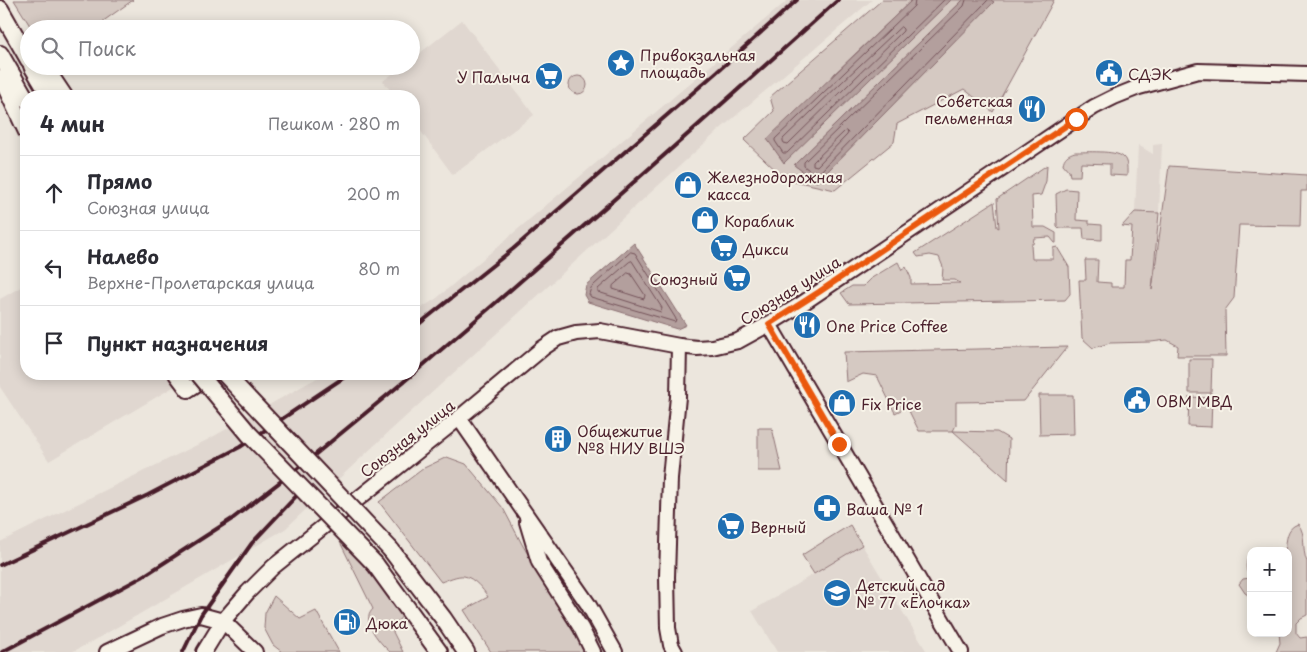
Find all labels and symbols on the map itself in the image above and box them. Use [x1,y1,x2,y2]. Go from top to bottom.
place label: Привокзальная площадь [640,43,756,83]
place icon: Привокзальная площадь [606,48,636,78]
public building icon: СДЭК [1094,58,1124,88]
supermarket icon: У Палыча [534,61,564,91]
place label: СДЭК [1128,62,1172,85]
place label: У Палыча [457,65,531,88]
place label: Советская пельменная [924,89,1013,129]
restaurant icon: Советская пельменная [1017,94,1047,124]
route start [1065,108,1088,131]
place label: Железнодорожная касса [707,165,843,205]
shop icon: Железнодорожная касса [673,170,703,200]
shop icon: Кораблик [690,205,720,235]
place label: Кораблик [724,209,794,232]
supermarket icon: Дикси [709,233,739,263]
place label: Дикси [742,237,789,260]
street label: Союзная улица [735,250,845,330]
supermarket icon: Союзный [722,263,752,293]
place label: Союзный [649,267,718,290]
restaurant icon: One Price Coffee [792,310,822,340]
place label: One Price Coffee [826,314,948,337]
public building icon: ОВМ МВД [1122,385,1152,415]
shop icon: Fix Price [827,388,857,418]
place label: ОВМ МВД [1156,389,1233,412]
place label: Fix Price [861,392,922,415]
street label: Союзная улица [355,393,460,482]
place label: Общежитие №8 НИУ ВШЭ [577,419,685,459]
building icon: Общежитие №8 НИУ ВШЭ [543,424,573,454]
route end [828,433,851,456]
pharmacy icon: Ваша № 1 [812,493,842,523]
place label: Ваша № 1 [846,497,923,520]
supermarket icon: Верный [716,511,746,541]
place label: Верный [750,515,806,538]
place label: Детский сад № 77 «Ёлочка» [855,573,971,613]
school or university icon: Детский сад № 77 «Ёлочка» [822,578,852,608]
fuel station icon: Дюка [332,607,362,637]
place label: Дюка [365,611,409,634]

